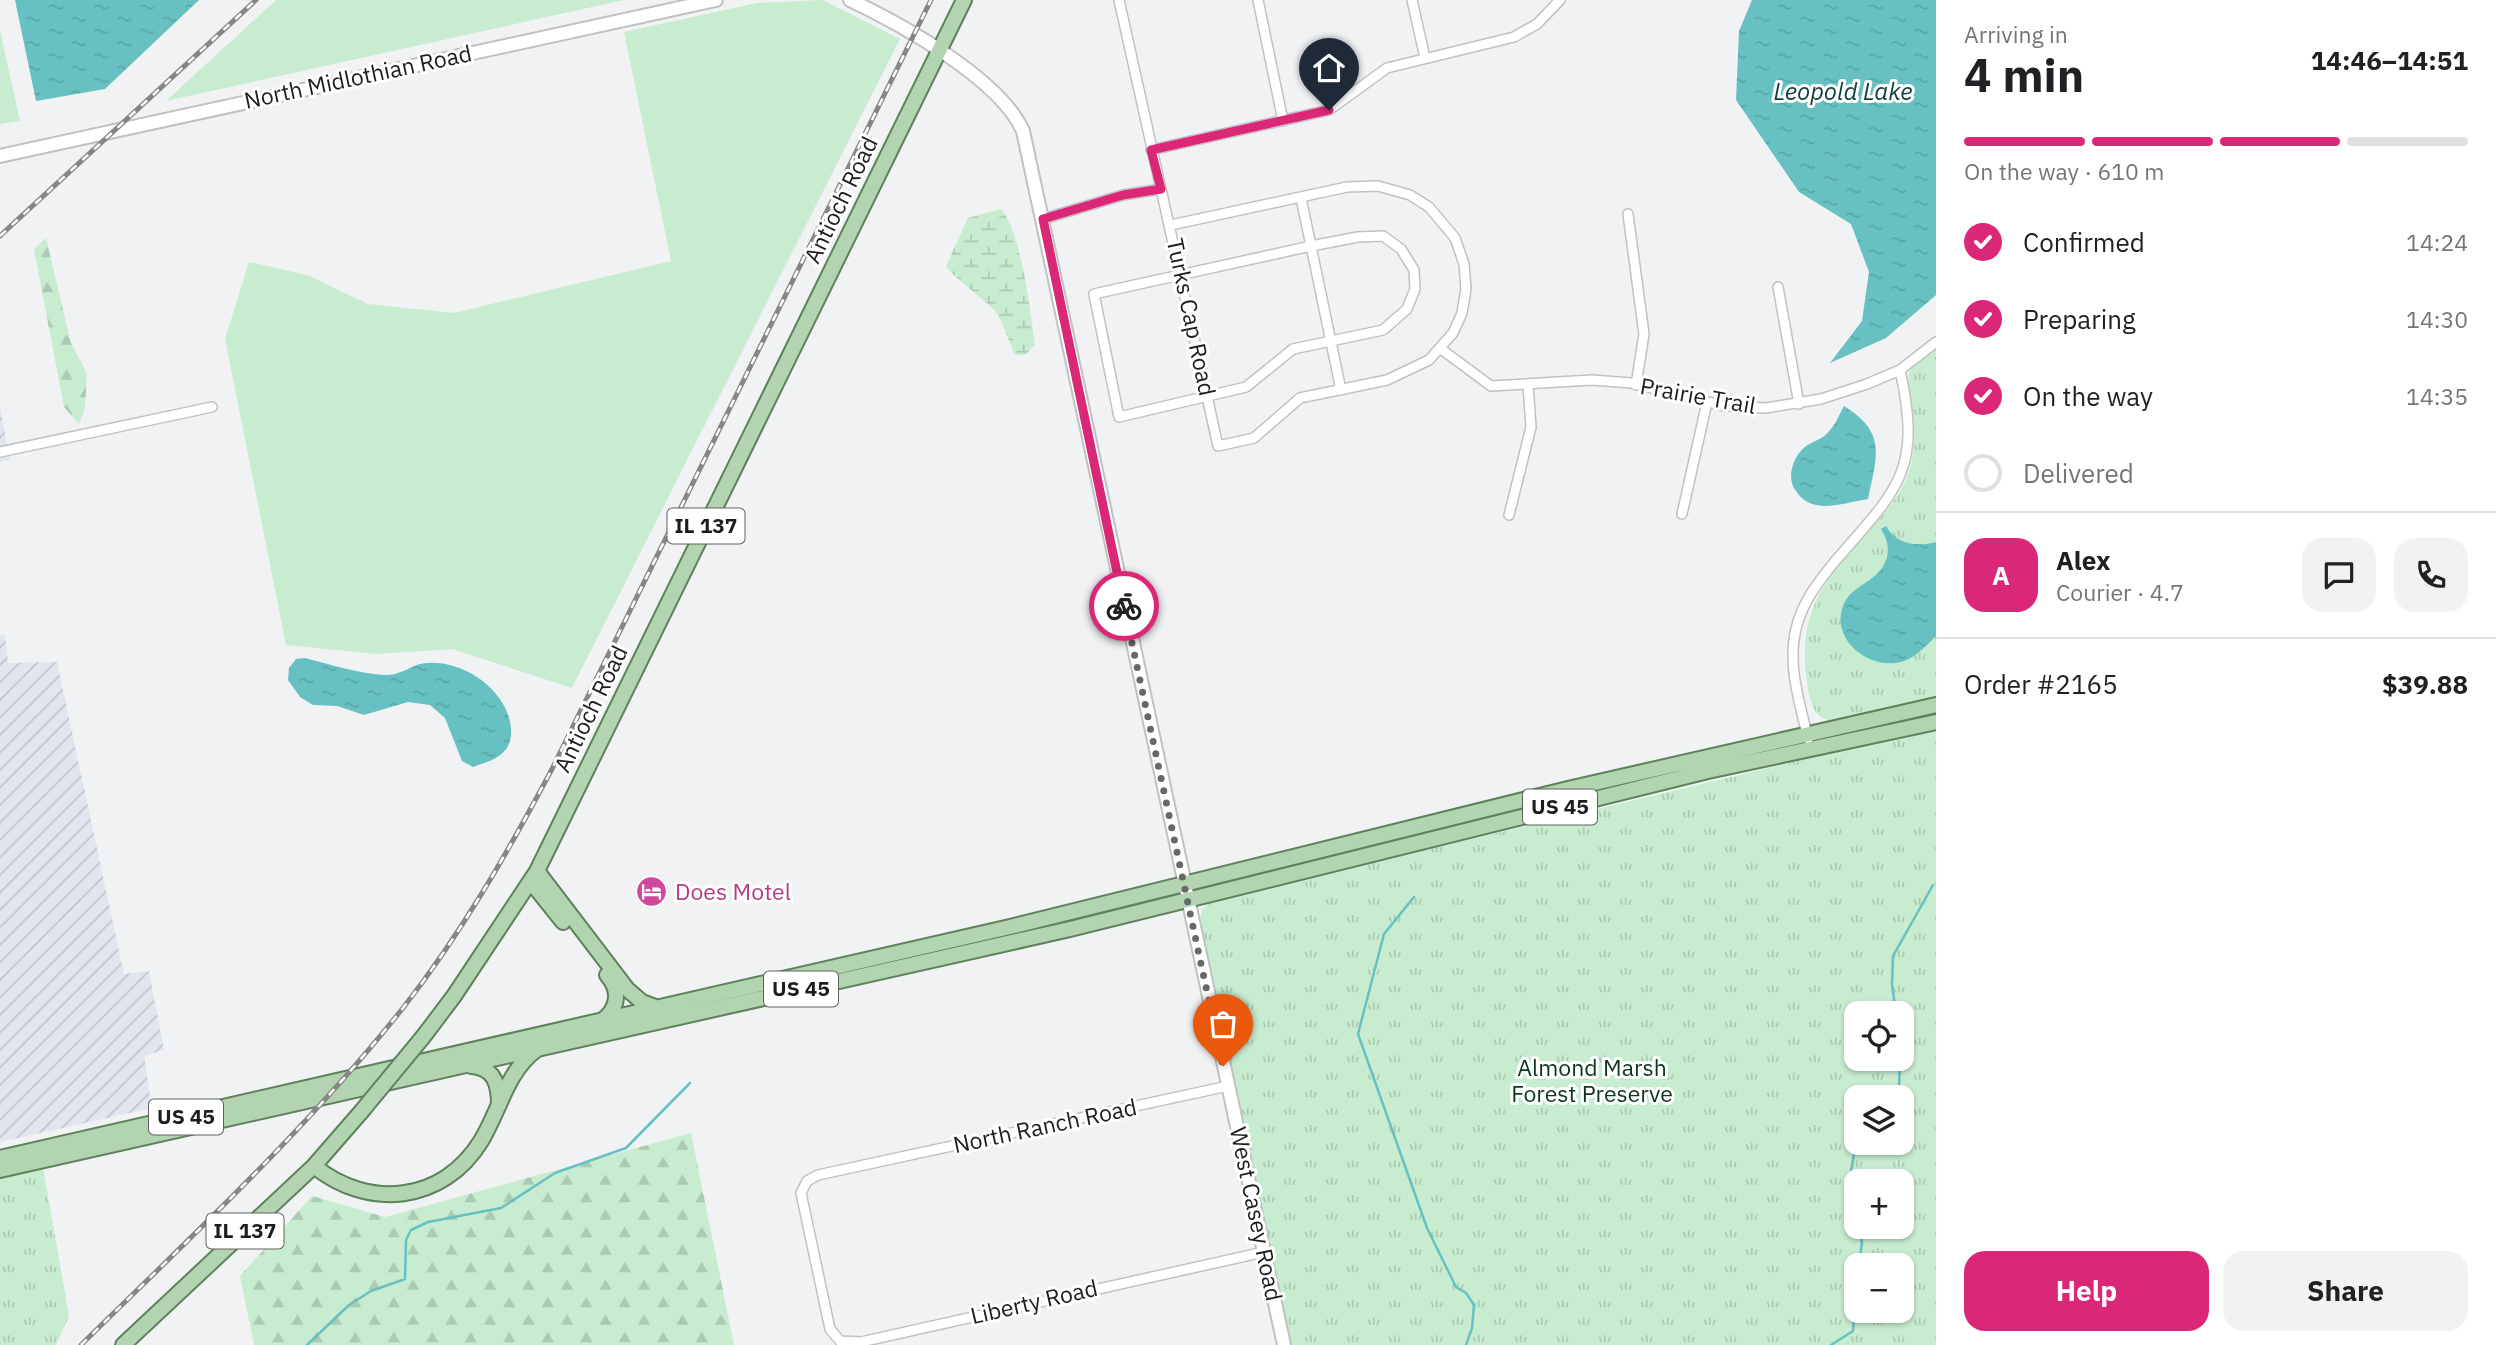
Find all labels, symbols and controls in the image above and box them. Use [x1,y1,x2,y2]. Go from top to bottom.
text: Arriving in [1964,19,2068,49]
street label: North Midlothian Road [241,37,474,115]
pin [1299,38,1359,110]
text: 14:46–14:51 [2311,43,2468,77]
text: 4 min [1964,45,2084,105]
icon: home [1310,49,1348,87]
water label: Leopold Lake [1773,75,1913,107]
street label: Antioch Road [796,131,884,268]
text: On the way · 610 m [1964,156,2164,186]
icon: check [1964,223,2002,261]
text: Confirmed [2023,225,2145,259]
text: 14:24 [2406,227,2468,257]
street label: Turks Cap Road [1161,235,1223,398]
icon: check [1964,300,2002,338]
text: Preparing [2023,302,2136,336]
text: 14:30 [2406,304,2468,334]
street label: Prairie Trail [1638,370,1758,420]
icon: check [1964,377,2002,415]
text: On the way [2023,379,2153,413]
text: 14:35 [2406,381,2468,411]
text: Delivered [2023,456,2134,490]
road number: IL 137 [668,508,744,544]
button: chat [2302,538,2376,612]
button: phone [2394,538,2468,612]
text: Alex [2056,543,2110,577]
text: A [1992,558,2010,592]
courier [1089,571,1159,641]
text: Courier · 4.7 [2056,577,2184,607]
icon: bike [1105,587,1143,625]
street label: Antioch Road [546,640,634,777]
text: Order #2165 [1964,667,2118,701]
text: $39.88 [2382,667,2468,701]
road number: US 45 [1523,790,1597,824]
hotel icon: Does Motel [635,875,669,909]
place label: Does Motel [675,876,791,906]
road number: US 45 [764,972,838,1006]
pin [1193,994,1253,1066]
map controls [1844,1001,1914,1323]
button: locate [1844,1001,1914,1071]
icon: bag [1204,1005,1242,1043]
park label: Almond Marsh Forest Preserve [1511,1052,1673,1108]
button: layers [1844,1085,1914,1155]
street label: North Ranch Road [950,1091,1139,1159]
road number: US 45 [149,1100,223,1134]
street label: West Casey Road [1224,1124,1290,1304]
button: + [1844,1169,1914,1239]
road number: IL 137 [206,1214,284,1248]
button: Help [1964,1251,2209,1331]
button: Share [2223,1251,2468,1331]
button: − [1844,1253,1914,1323]
street label: Liberty Road [967,1272,1100,1330]

